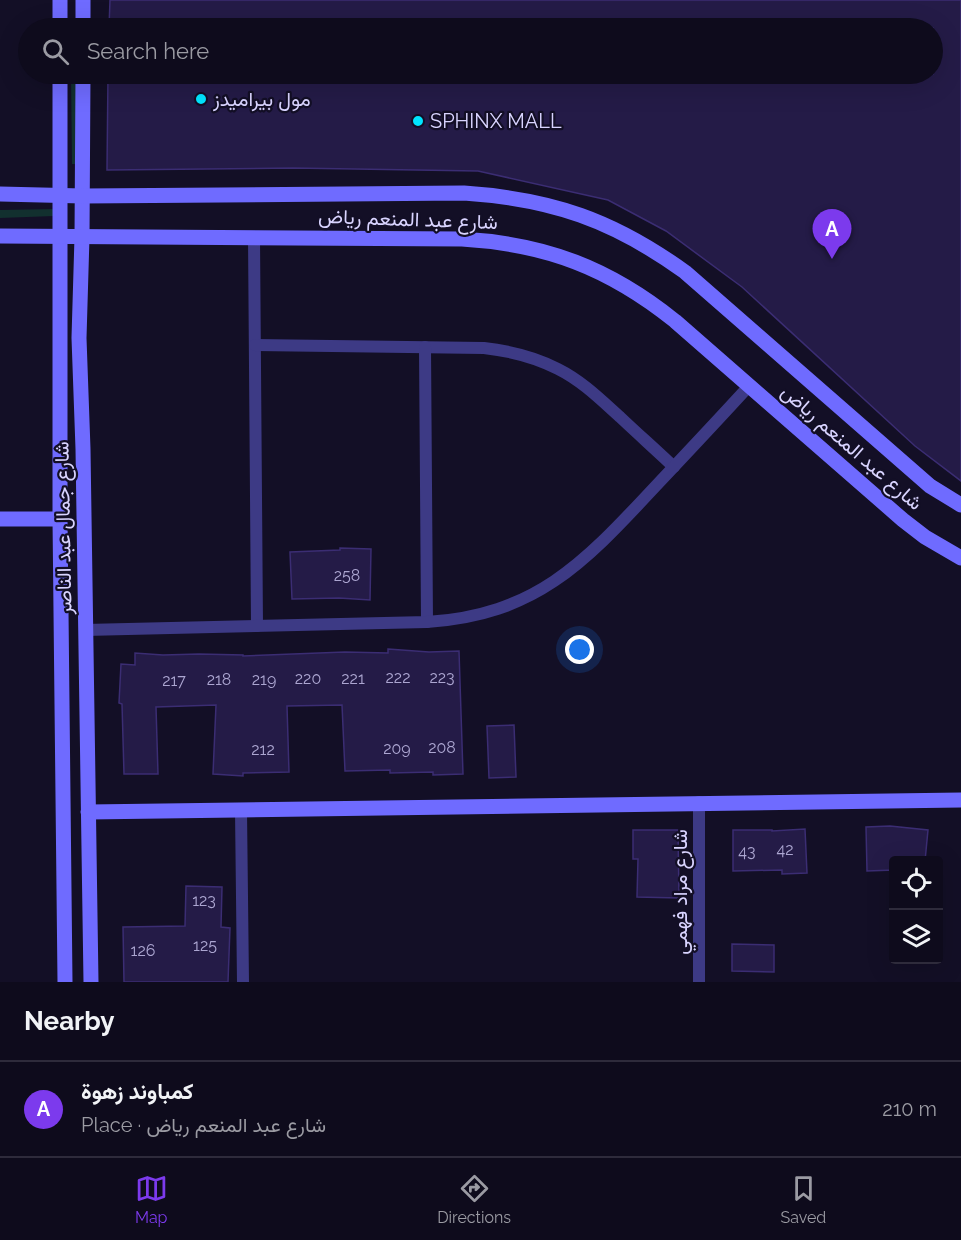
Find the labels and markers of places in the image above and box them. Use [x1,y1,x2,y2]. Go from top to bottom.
place label: مول بيراميدز [212,87,311,112]
marker: مول بيراميدز [194,92,208,106]
place label: SPHINX MALL [430,109,562,133]
marker: SPHINX MALL [411,114,425,128]
pin: A [812,210,852,259]

